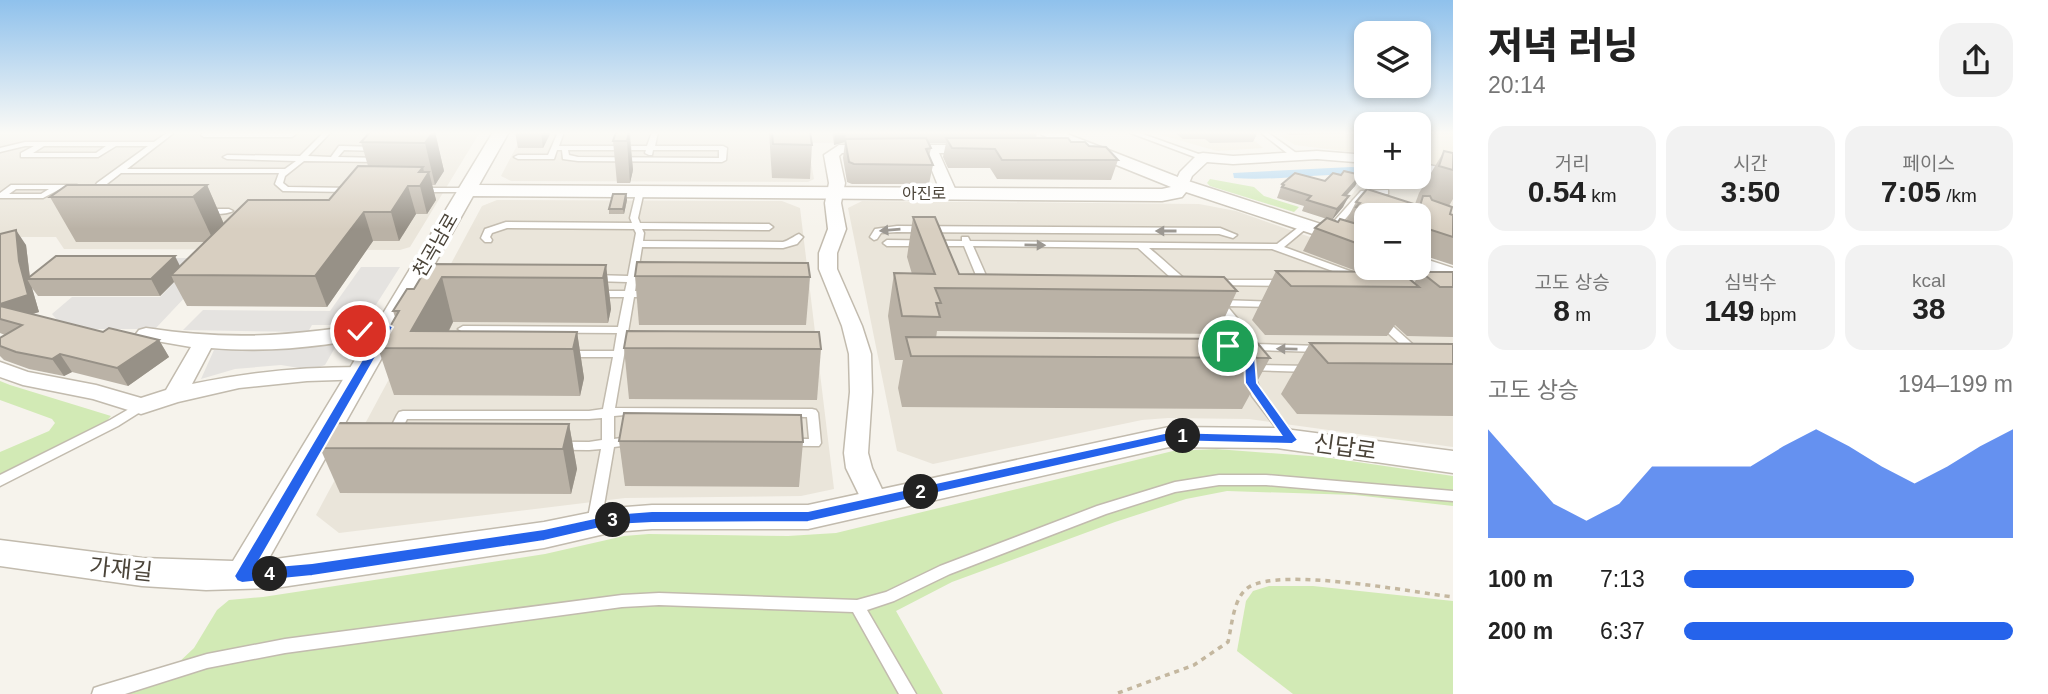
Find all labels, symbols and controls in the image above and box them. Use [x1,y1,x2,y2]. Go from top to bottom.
map controls [1354,21,1431,280]
button: layers [1354,21,1431,98]
button: share [1939,23,2013,97]
text: 저녁 러닝 [1488,25,1638,67]
text: 20:14 [1488,72,1546,98]
button: + [1354,112,1431,189]
text: 거리 [1555,153,1590,174]
text: 시간 [1733,153,1768,174]
text: 페이스 [1903,153,1955,174]
text: 0.54 [1528,175,1586,208]
text: 3:50 [1720,175,1781,208]
text: 7:05 [1881,175,1941,208]
street label: 아진로 [902,185,946,202]
text: km [1586,185,1617,206]
text: /km [1941,185,1977,206]
button: − [1354,203,1431,280]
street label: 천곡남로 [409,210,462,281]
one-way arrow [879,225,901,236]
one-way arrow [1155,225,1177,237]
one-way arrow [1025,239,1047,250]
text: kcal [1912,270,1946,291]
text: 고도 상승 [1535,272,1610,293]
text: 심박수 [1724,272,1777,293]
text: 38 [1912,292,1946,325]
text: 8 [1553,294,1570,327]
text: 149 [1704,294,1754,327]
pin [330,301,390,361]
text: m [1570,304,1591,325]
text: bpm [1754,304,1797,325]
icon: check [341,312,379,350]
pin [1198,316,1258,376]
icon: arrive [1209,327,1247,365]
one-way arrow [1276,343,1298,355]
text: 194–199 m [1898,371,2013,397]
text: 고도 상승 [1488,377,1579,403]
pin: 1 [1166,418,1200,453]
text: 1 [1177,425,1188,446]
street label: 신답로 [1312,430,1378,464]
pin: 2 [904,475,939,510]
text: 2 [915,481,926,502]
pin: 3 [596,503,630,538]
text: 3 [607,509,618,530]
street label: 가재길 [88,553,154,585]
pin: 4 [252,556,288,592]
text: 4 [264,563,275,584]
text: 100 m [1488,566,1553,592]
text: 7:13 [1600,566,1645,592]
text: 200 m [1488,618,1553,644]
text: 6:37 [1600,618,1645,644]

